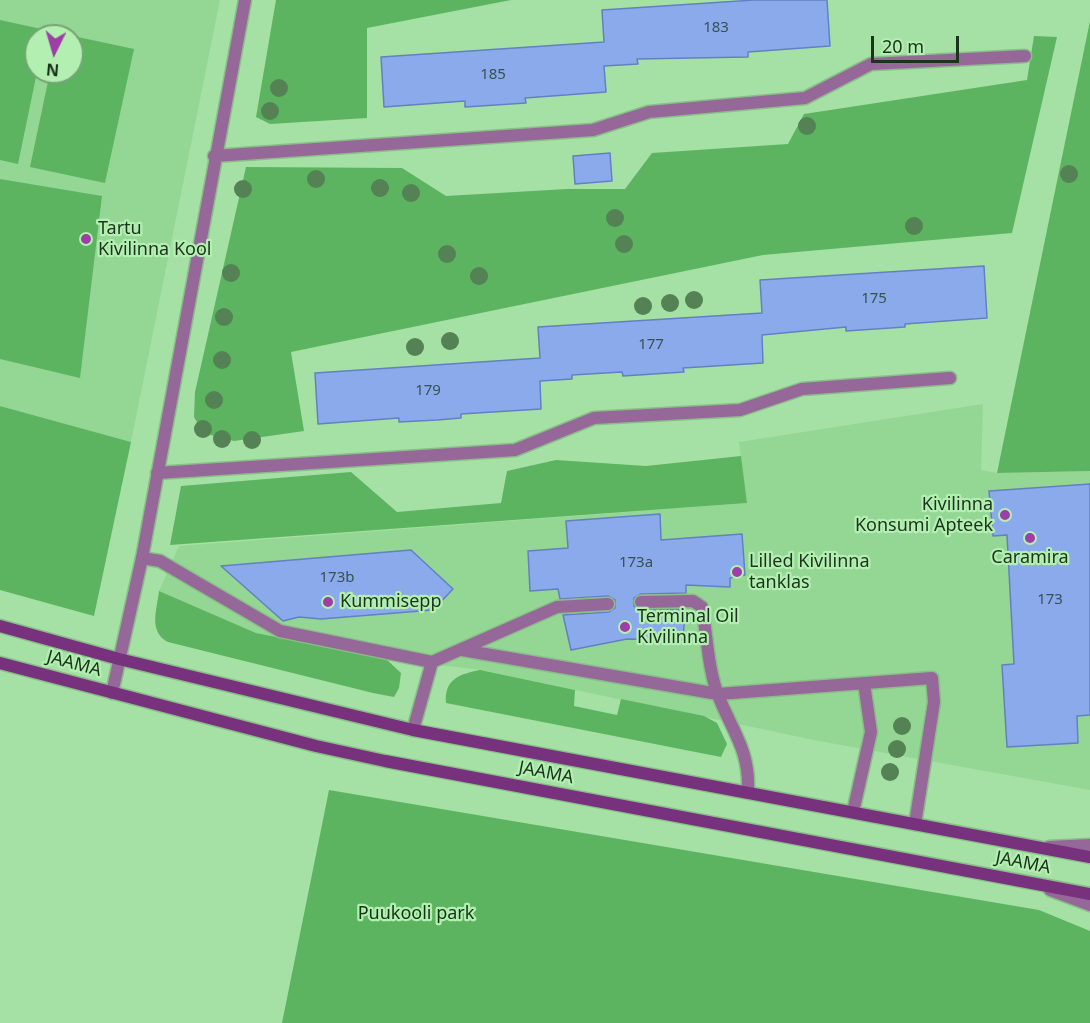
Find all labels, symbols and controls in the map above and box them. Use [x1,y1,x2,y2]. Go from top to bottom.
house number: 183 [703,19,729,37]
north arrow [24,24,84,84]
scale bar [874,24,962,62]
text: 20 m [882,34,924,58]
text: N [45,58,60,81]
house number: 185 [480,66,506,84]
place label: Tartu Kivilinna Kool [98,218,211,260]
marker: Tartu Kivilinna Kool [79,232,93,246]
house number: 175 [861,290,887,308]
house number: 177 [638,336,664,354]
house number: 179 [415,382,441,400]
place label: Kivilinna Konsumi Apteek [855,494,993,536]
marker: Kivilinna Konsumi Apteek [998,508,1012,522]
marker: Caramira [1023,531,1037,545]
place label: Caramira [991,547,1069,569]
place label: Lilled Kivilinna tanklas [749,551,869,594]
house number: 173a [619,554,653,572]
marker: Lilled Kivilinna tanklas [730,565,744,579]
house number: 173b [320,569,354,587]
place label: Kummisepp [340,591,441,613]
house number: 173 [1037,591,1063,609]
marker: Kummisepp [321,595,335,609]
place label: Terminal Oil Kivilinna [637,606,739,648]
marker: Terminal Oil Kivilinna [618,620,632,634]
street label: JAAMA [44,646,104,682]
street label: JAAMA [517,757,575,789]
street label: JAAMA [994,847,1052,879]
park label: Puukooli park [358,903,474,925]

